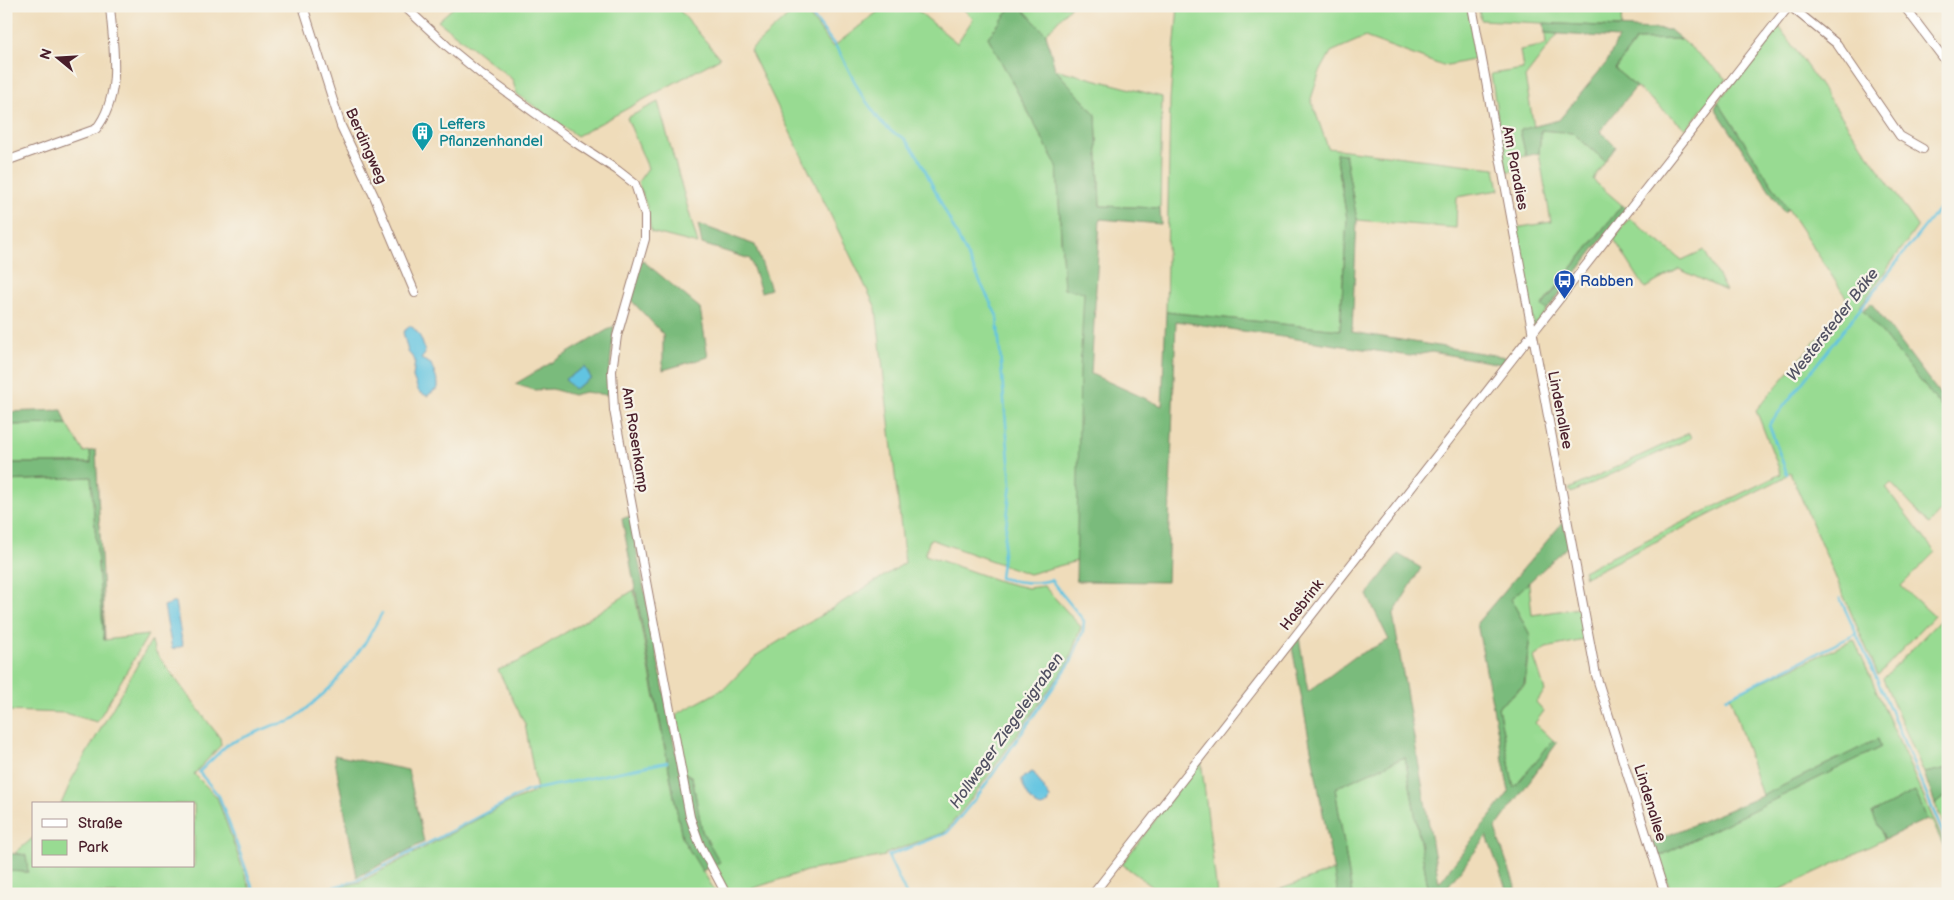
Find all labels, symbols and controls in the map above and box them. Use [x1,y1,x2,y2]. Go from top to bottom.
north arrow [32,32,82,82]
text: N [36,47,56,62]
street label: Berdingweg [341,105,391,187]
place label: Leffers Pflanzenhandel [439,115,543,151]
building icon: Leffers Pflanzenhandel [411,121,435,152]
street label: Am Paradies [1498,124,1533,212]
water label: Westersteder Bäke [1783,265,1883,385]
bus stop icon: Rabben [1552,269,1576,300]
place label: Rabben [1580,272,1633,291]
street label: Lindenallee [1543,369,1577,451]
street label: Am Rosenkamp [617,386,653,494]
street label: Hasbrink [1276,575,1328,635]
water label: Hollweger Ziegeleigraben [946,650,1068,812]
street label: Lindenallee [1629,762,1671,844]
legend [32,802,195,868]
text: Straße [78,814,123,833]
text: Park [78,838,109,857]

